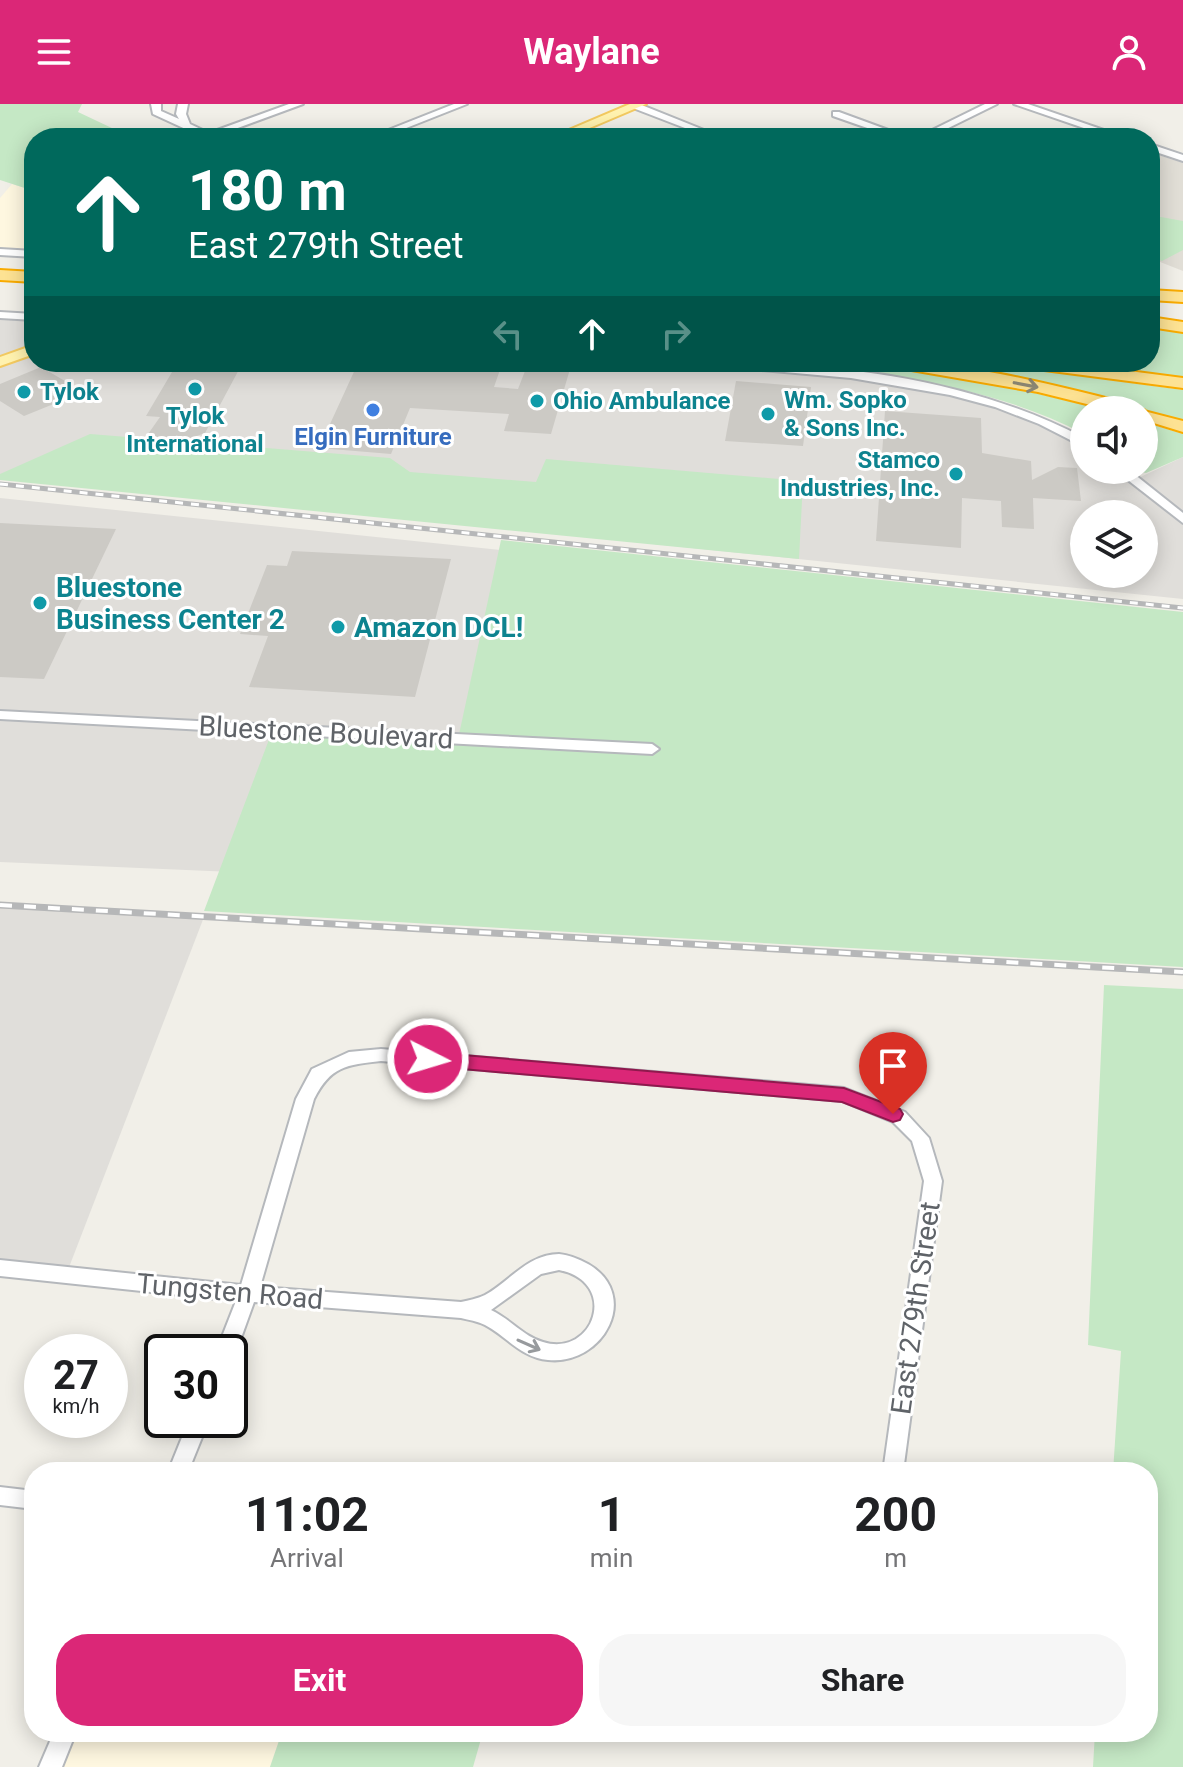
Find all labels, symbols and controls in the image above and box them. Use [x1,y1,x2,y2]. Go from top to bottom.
icon: menu [32,30,76,74]
icon: person [1107,30,1151,74]
text: Waylane [523,31,660,73]
text: 180 m [188,158,347,224]
icon: ahead [56,160,160,264]
text: East 279th Street [188,225,464,267]
icon: left [486,312,530,356]
icon: ahead [570,312,614,356]
icon: right [654,312,698,356]
place label: Tylok [40,378,100,406]
one-way arrow [1013,378,1038,393]
marker: Tylok International [186,380,204,398]
marker: Tylok [15,383,33,401]
place label: Wm. Sopko & Sons Inc. [784,386,907,442]
place label: Ohio Ambulance [553,387,730,415]
marker: Ohio Ambulance [528,392,546,410]
map controls [1070,396,1158,588]
button: sound [1070,396,1158,484]
marker: Elgin Furniture [364,401,382,419]
place label: Tylok International [126,402,264,458]
marker: Wm. Sopko & Sons Inc. [759,405,777,423]
place label: Elgin Furniture [294,423,452,451]
place label: Stamco Industries, Inc. [780,446,940,502]
marker: Stamco Industries, Inc. [947,465,965,483]
button: layers [1070,500,1158,588]
place label: Bluestone Business Center 2 [56,571,285,636]
marker: Bluestone Business Center 2 [31,594,49,612]
place label: Amazon DCL! [354,611,523,644]
marker: Amazon DCL! [329,618,347,636]
street label: Bluestone Boulevard [198,709,454,756]
position arrow [386,1017,470,1101]
pin [859,1032,927,1114]
icon: arrive [871,1044,915,1088]
street label: East 279th Street [884,1200,947,1416]
street label: Tungsten Road [135,1267,325,1316]
speed limit sign: 30 [144,1334,248,1438]
one-way arrow [517,1338,541,1353]
text: 27 [53,1352,99,1399]
text: km/h [53,1394,99,1418]
text: 11:02 [245,1486,369,1543]
text: 1 [598,1486,625,1543]
text: 200 [854,1486,937,1543]
text: Arrival [270,1543,344,1573]
text: min [590,1543,633,1573]
text: m [884,1543,907,1573]
button: Exit [56,1634,583,1726]
button: Share [599,1634,1126,1726]

